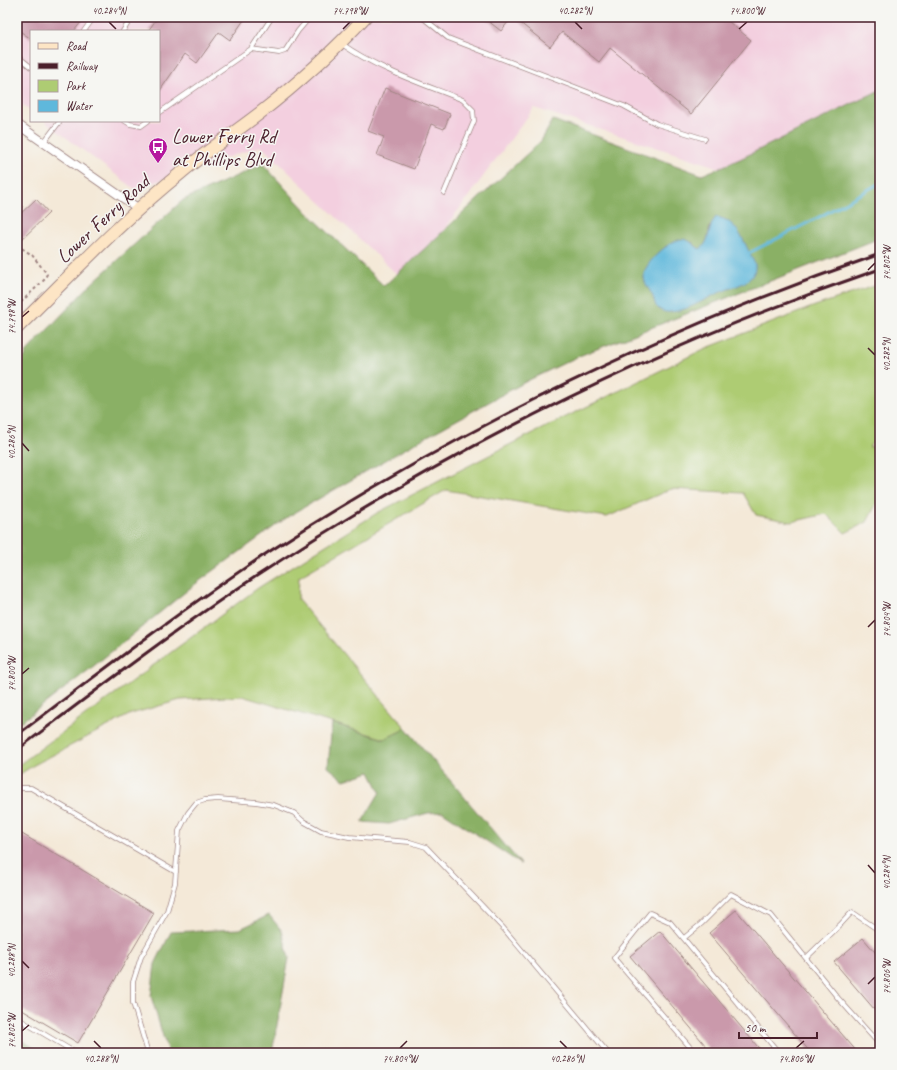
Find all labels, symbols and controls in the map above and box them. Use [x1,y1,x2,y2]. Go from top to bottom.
text: 40.284°N [92,4,128,17]
text: 74.798°W [333,4,369,17]
text: 40.282°N [558,4,594,17]
text: 74.800°W [730,4,766,17]
legend [30,30,160,122]
text: Road [66,38,88,54]
text: Railway [66,58,98,74]
text: Park [66,78,87,94]
text: Water [66,98,94,114]
place label: Lower Ferry Rd at Phillips Blvd [172,124,279,172]
bus stop icon: Lower Ferry Rd at Phillips Blvd [147,136,169,164]
street label: Lower Ferry Road [51,167,157,269]
text: 74.802°W [880,244,893,280]
text: 74.798°W [5,298,18,334]
text: 40.282°N [880,336,893,372]
text: 40.286°N [5,424,18,460]
text: 74.804°W [880,601,893,637]
text: 74.800°W [5,655,18,691]
text: 40.284°N [880,854,893,890]
text: 40.288°N [5,942,18,978]
text: 74.806°W [880,958,893,994]
text: 74.802°W [5,1012,18,1048]
scale bar [739,1014,817,1040]
text: 50 m [745,1020,767,1036]
text: 40.288°N [84,1052,120,1065]
text: 74.804°W [383,1052,419,1065]
text: 40.286°N [550,1052,586,1065]
text: 74.806°W [779,1052,815,1065]

